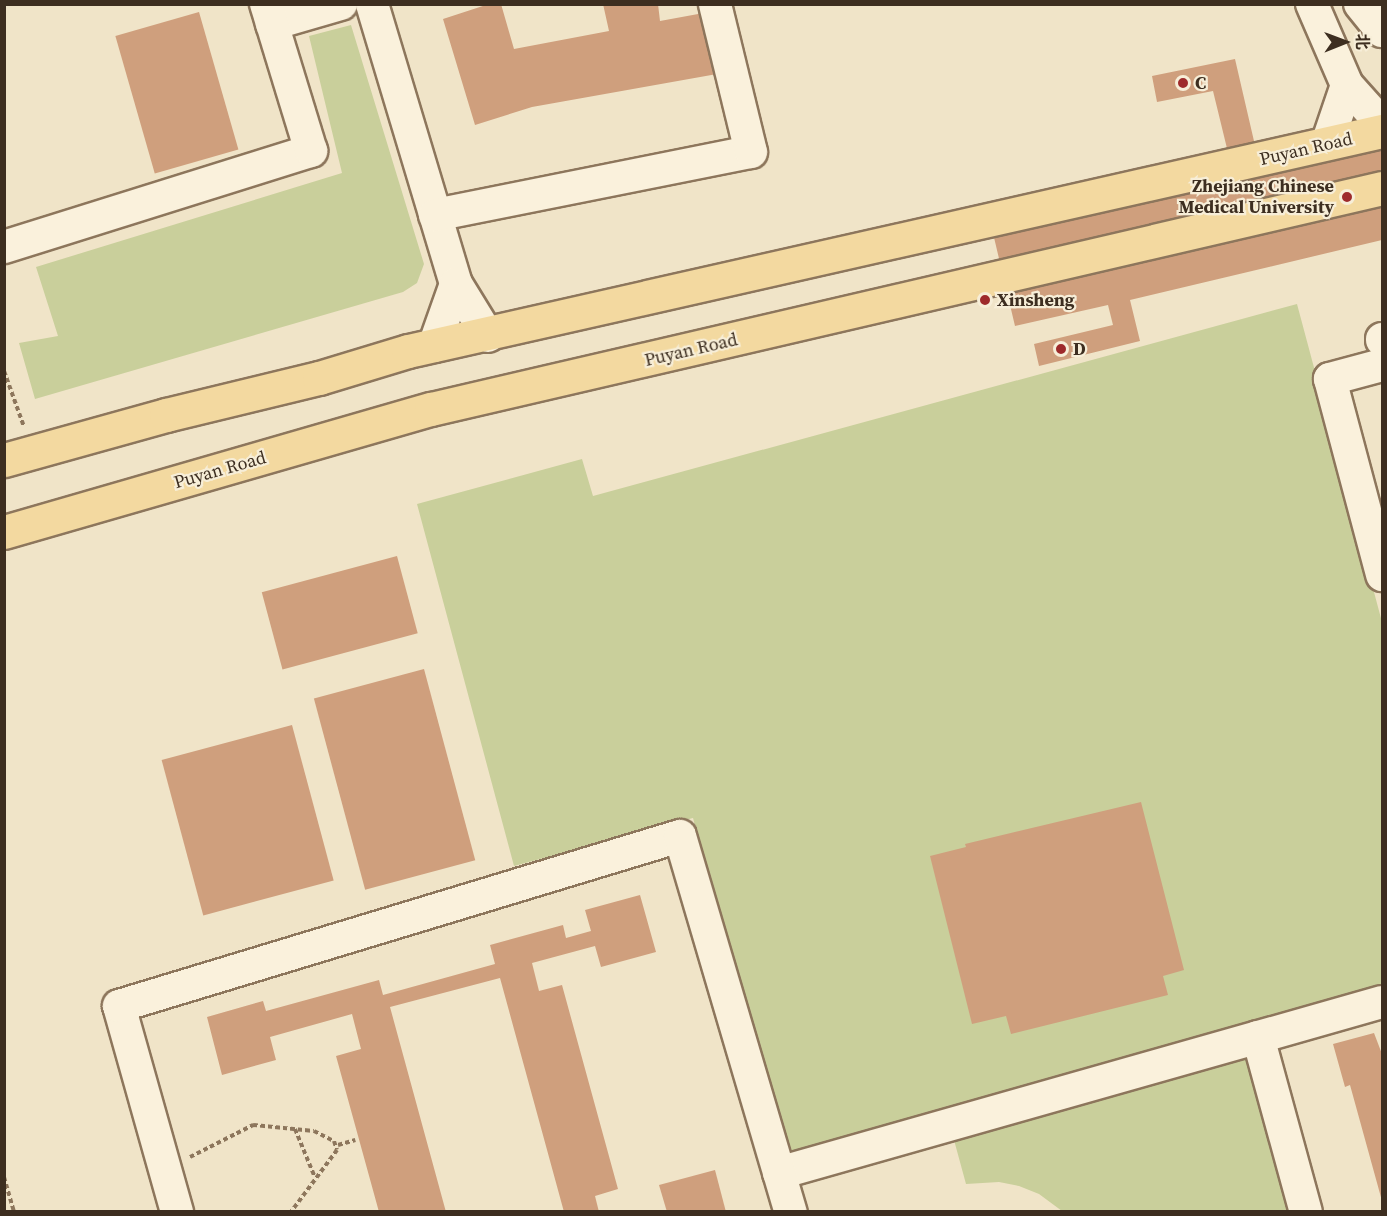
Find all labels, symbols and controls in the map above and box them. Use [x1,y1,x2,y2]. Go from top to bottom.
north arrow [1315,12,1375,72]
text: 北 [1352,33,1374,50]
place label: C [1195,72,1206,94]
marker: C [1176,76,1190,90]
street label: Puyan Road [1257,128,1355,170]
place label: Zhejiang Chinese Medical University [1179,176,1334,219]
marker: Zhejiang Chinese Medical University [1338,188,1356,206]
place label: Xinsheng [997,289,1075,311]
marker: Xinsheng [978,293,992,307]
street label: Puyan Road [642,329,740,371]
place label: D [1073,338,1086,360]
marker: D [1054,342,1068,356]
street label: Puyan Road [172,447,268,493]

